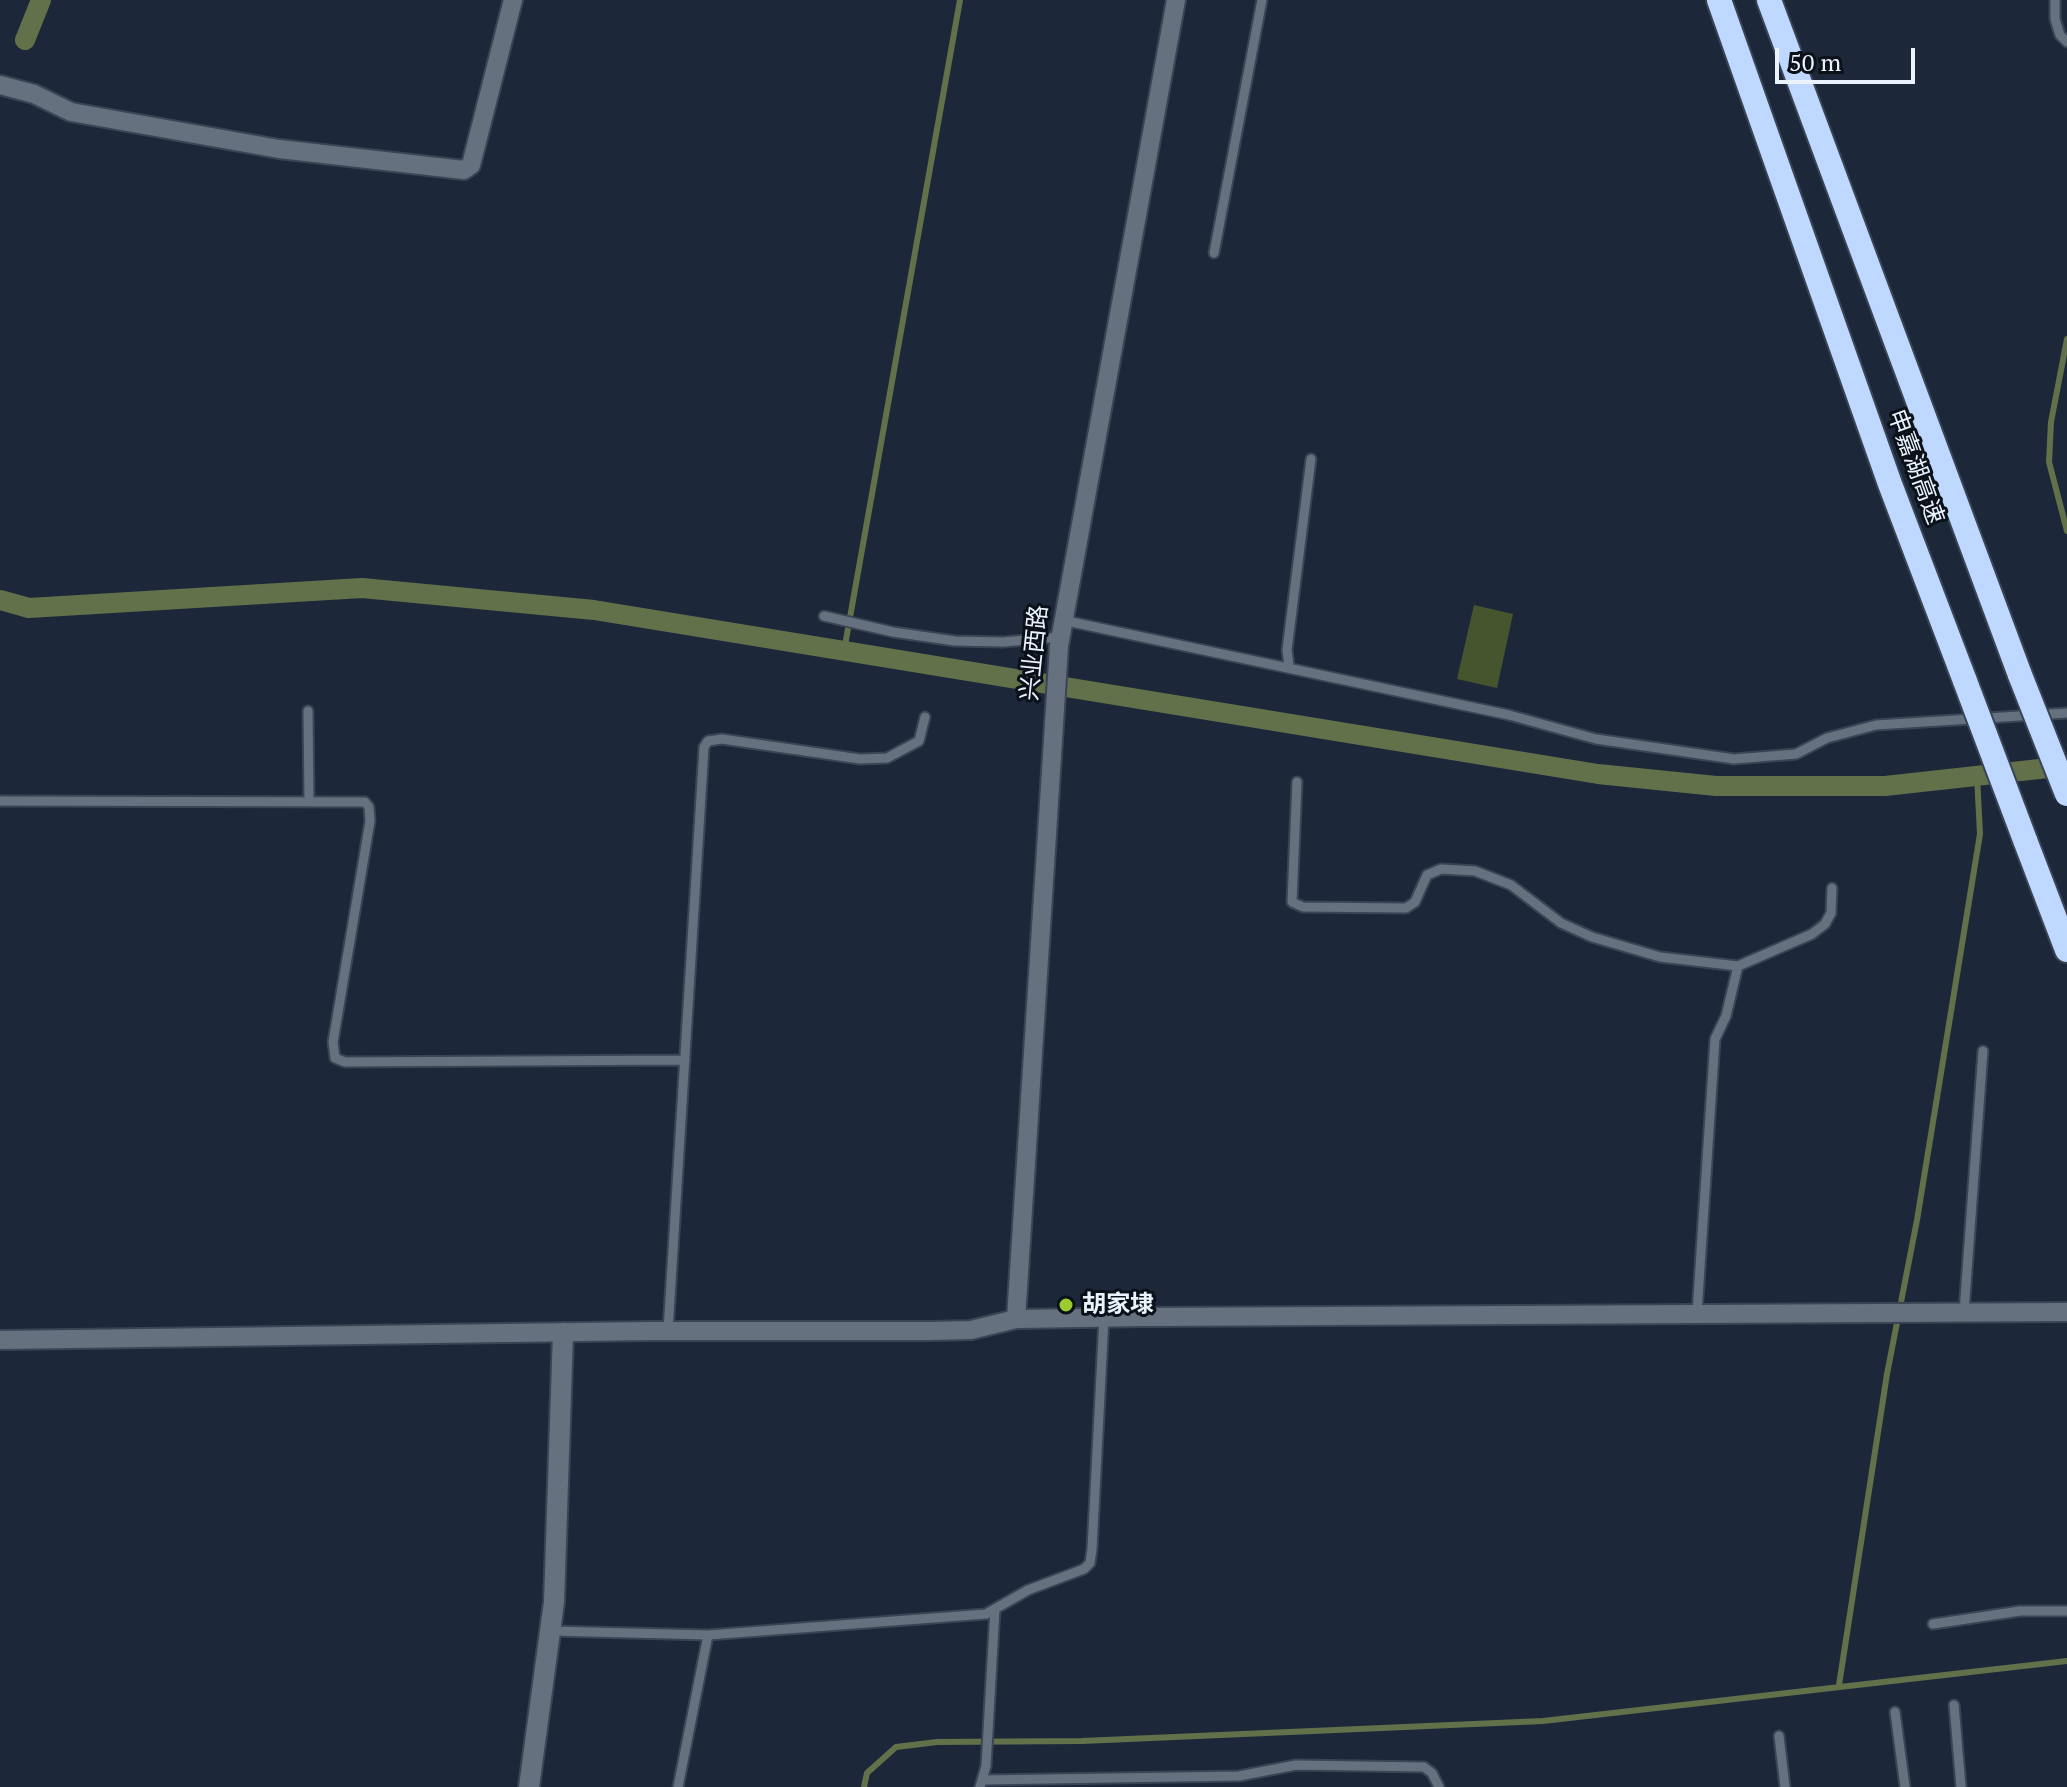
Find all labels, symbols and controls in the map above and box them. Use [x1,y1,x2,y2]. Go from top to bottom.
scale bar [1779,32,1919,82]
text: 50 m [1789,46,1841,78]
street label: 申嘉湖高速 [1881,406,1949,528]
street label: 兴业西路 [1016,604,1054,702]
place label: 胡家埭 [1082,1291,1154,1319]
marker: 胡家埭 [1057,1296,1075,1314]

